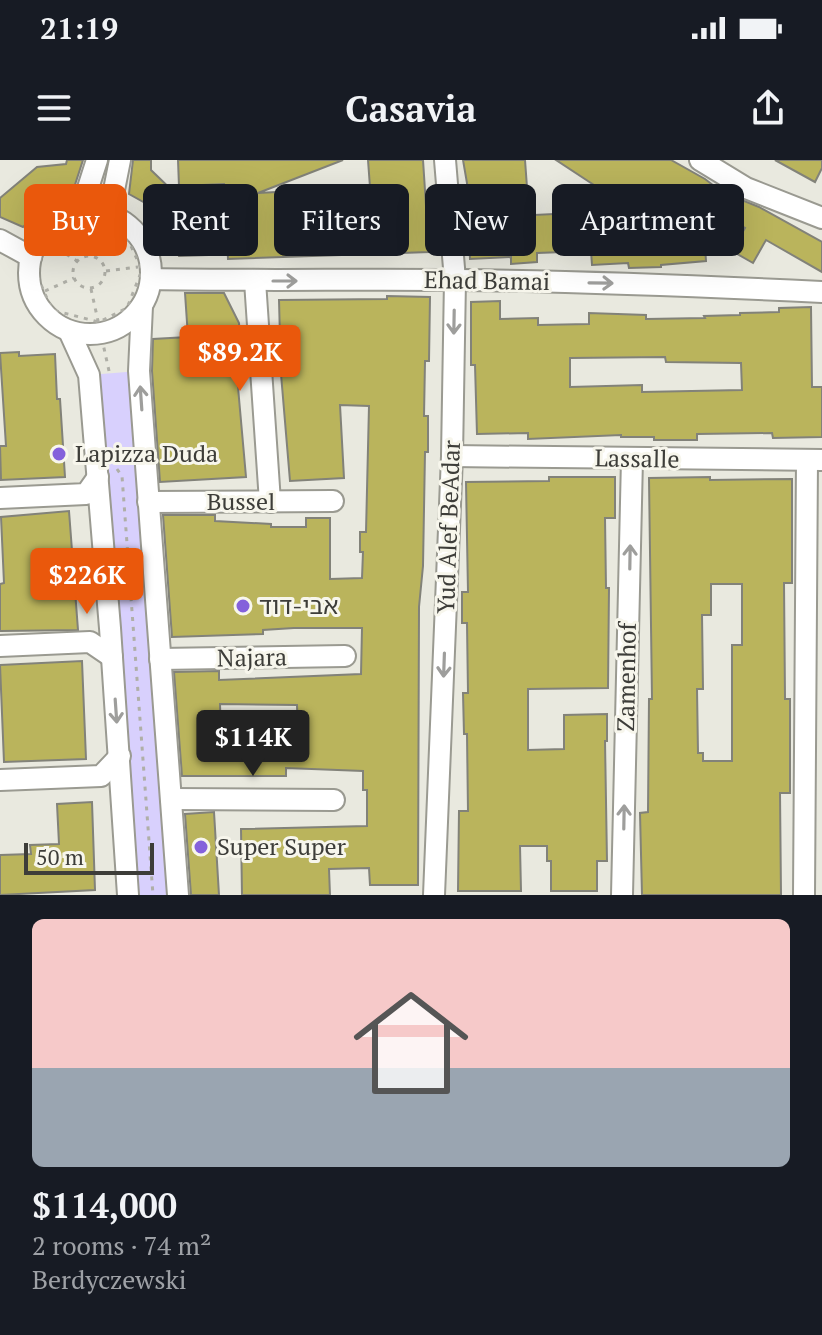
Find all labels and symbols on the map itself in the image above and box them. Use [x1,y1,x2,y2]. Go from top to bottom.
street label: Ehad Bamai [424,263,550,297]
one-way arrow [271,273,298,289]
one-way arrow [587,275,614,291]
one-way arrow [446,308,462,335]
pin: $89.2K [175,325,305,393]
one-way arrow [133,385,148,412]
place label: Lapizza Duda [75,437,218,469]
street label: Yud Alef BeAdar [429,439,467,614]
street label: Lassalle [594,441,680,475]
marker: Lapizza Duda [50,445,68,463]
street label: Bussel [207,485,275,517]
one-way arrow [622,544,638,571]
pin: $226K [31,548,143,616]
place label: אבי-דוד [259,589,338,621]
marker: אבי-דוד [234,597,252,615]
street label: Zamenhof [609,620,643,732]
street label: Najara [217,640,287,674]
one-way arrow [436,651,451,678]
one-way arrow [109,697,124,724]
pin: $114K [197,710,309,778]
one-way arrow [616,804,631,831]
place label: Super Super [217,830,347,862]
marker: Super Super [192,838,210,856]
scale bar [24,839,154,875]

